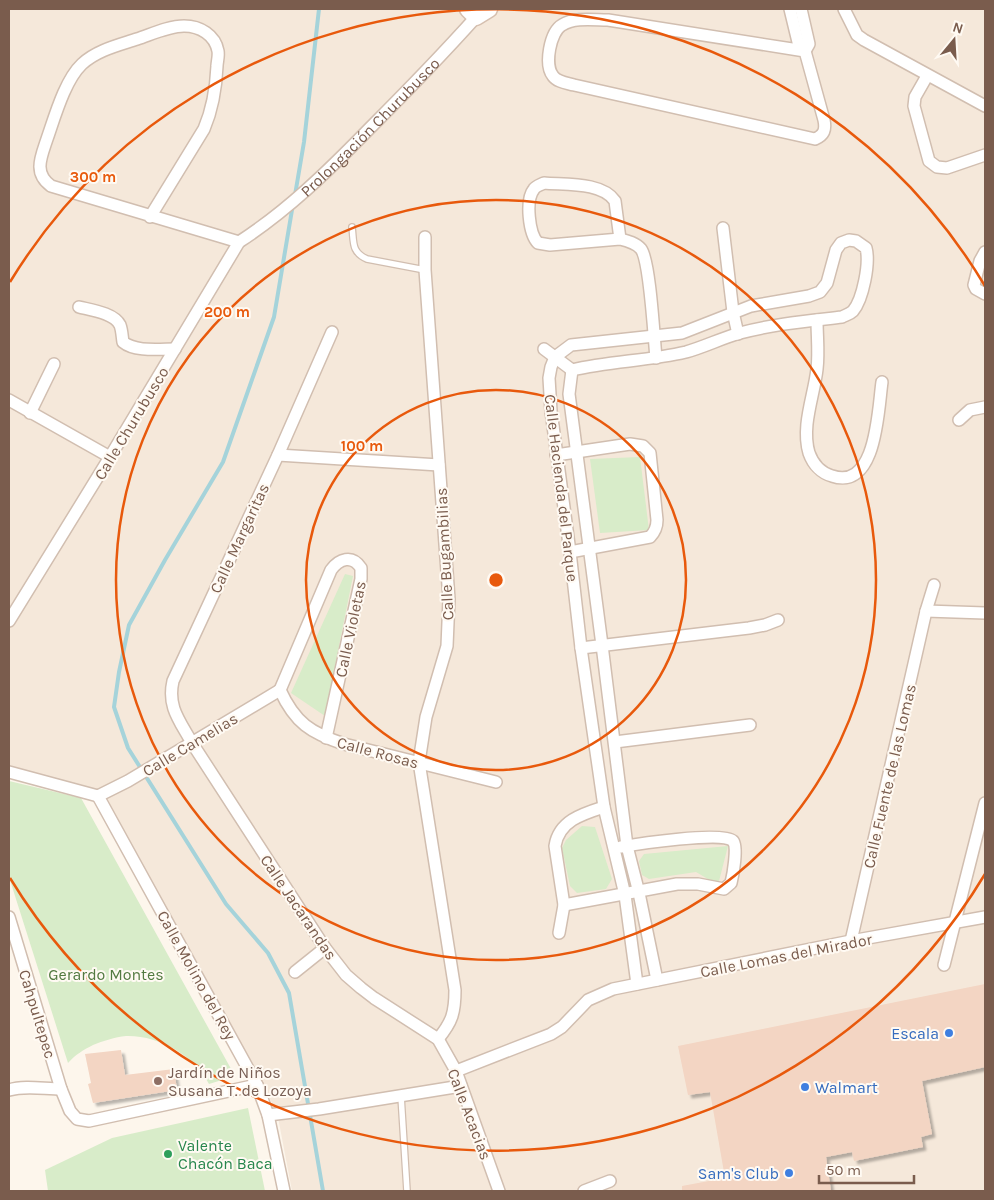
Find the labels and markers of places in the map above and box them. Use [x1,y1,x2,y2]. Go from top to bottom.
centre of rings [487,571,505,589]
place label: Escala [891,1024,939,1043]
marker: Escala [943,1027,955,1039]
place label: Jardín de Niños Susana T. de Lozoya [168,1063,312,1100]
marker: Jardín de Niños Susana T. de Lozoya [152,1075,164,1087]
place label: Walmart [815,1078,878,1097]
marker: Walmart [799,1081,811,1093]
place label: Valente Chacón Baca [178,1136,273,1173]
marker: Valente Chacón Baca [162,1148,174,1160]
place label: Sam's Club [698,1164,779,1183]
marker: Sam's Club [783,1167,795,1179]

